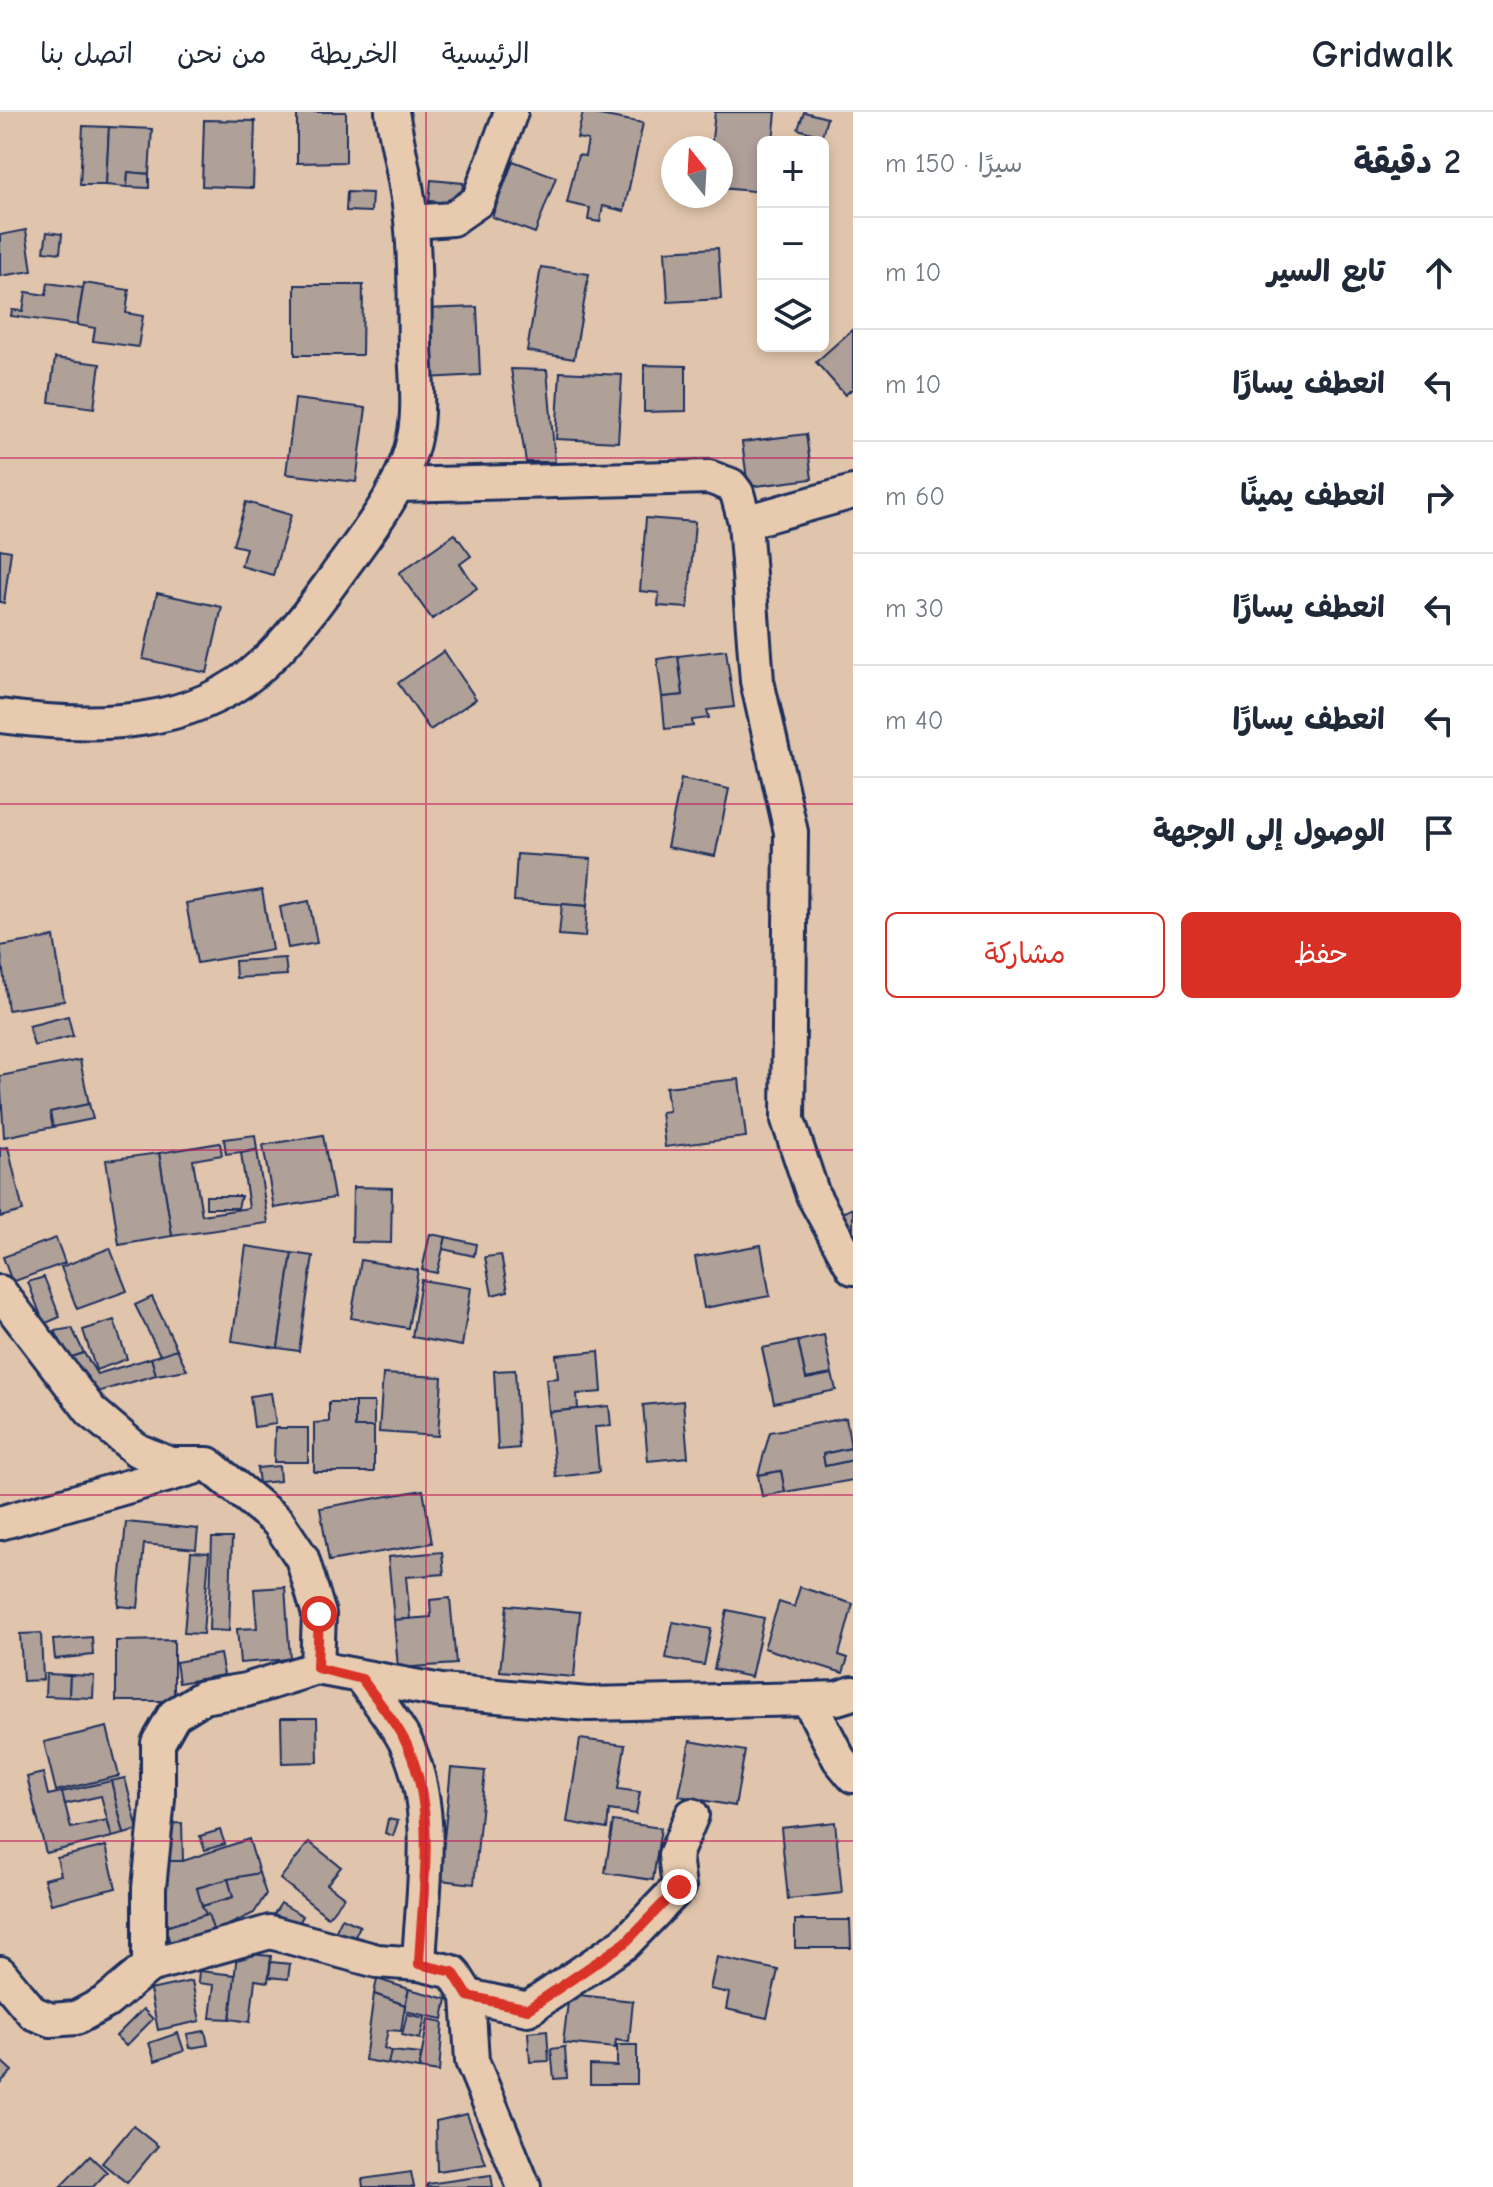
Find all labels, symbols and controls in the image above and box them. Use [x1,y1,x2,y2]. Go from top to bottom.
text: Gridwalk [1311,33,1453,77]
text: اتصل بنا [40,38,133,70]
text: من نحن [177,38,266,70]
text: الخريطة [310,38,398,70]
text: الرئيسية [442,38,530,70]
north arrow [661,136,733,208]
map controls [757,136,829,352]
button: + [757,136,829,208]
text: 2 دقيقة [1354,142,1461,182]
text: سيرًا · 150 m [885,149,1023,179]
button: − [757,208,829,280]
icon: ahead [1417,251,1461,295]
text: تابع السير [1267,254,1385,289]
text: 10 m [885,258,941,288]
button: layers [757,280,829,352]
icon: left [1417,363,1461,407]
text: انعطف يسارًا [1233,366,1385,401]
text: 10 m [885,370,941,400]
icon: right [1417,475,1461,519]
text: انعطف يمينًا [1240,478,1385,513]
text: 60 m [885,482,945,512]
icon: left [1417,587,1461,631]
text: انعطف يسارًا [1233,590,1385,625]
text: 30 m [885,594,944,624]
icon: left [1417,699,1461,743]
text: انعطف يسارًا [1233,702,1385,737]
text: 40 m [885,706,944,736]
icon: arrive [1417,811,1461,855]
text: الوصول إلى الوجهة [1153,814,1385,849]
button: مشاركة [885,912,1165,998]
button: حفظ [1181,912,1461,998]
route start [301,1596,337,1632]
route end [661,1869,697,1905]

